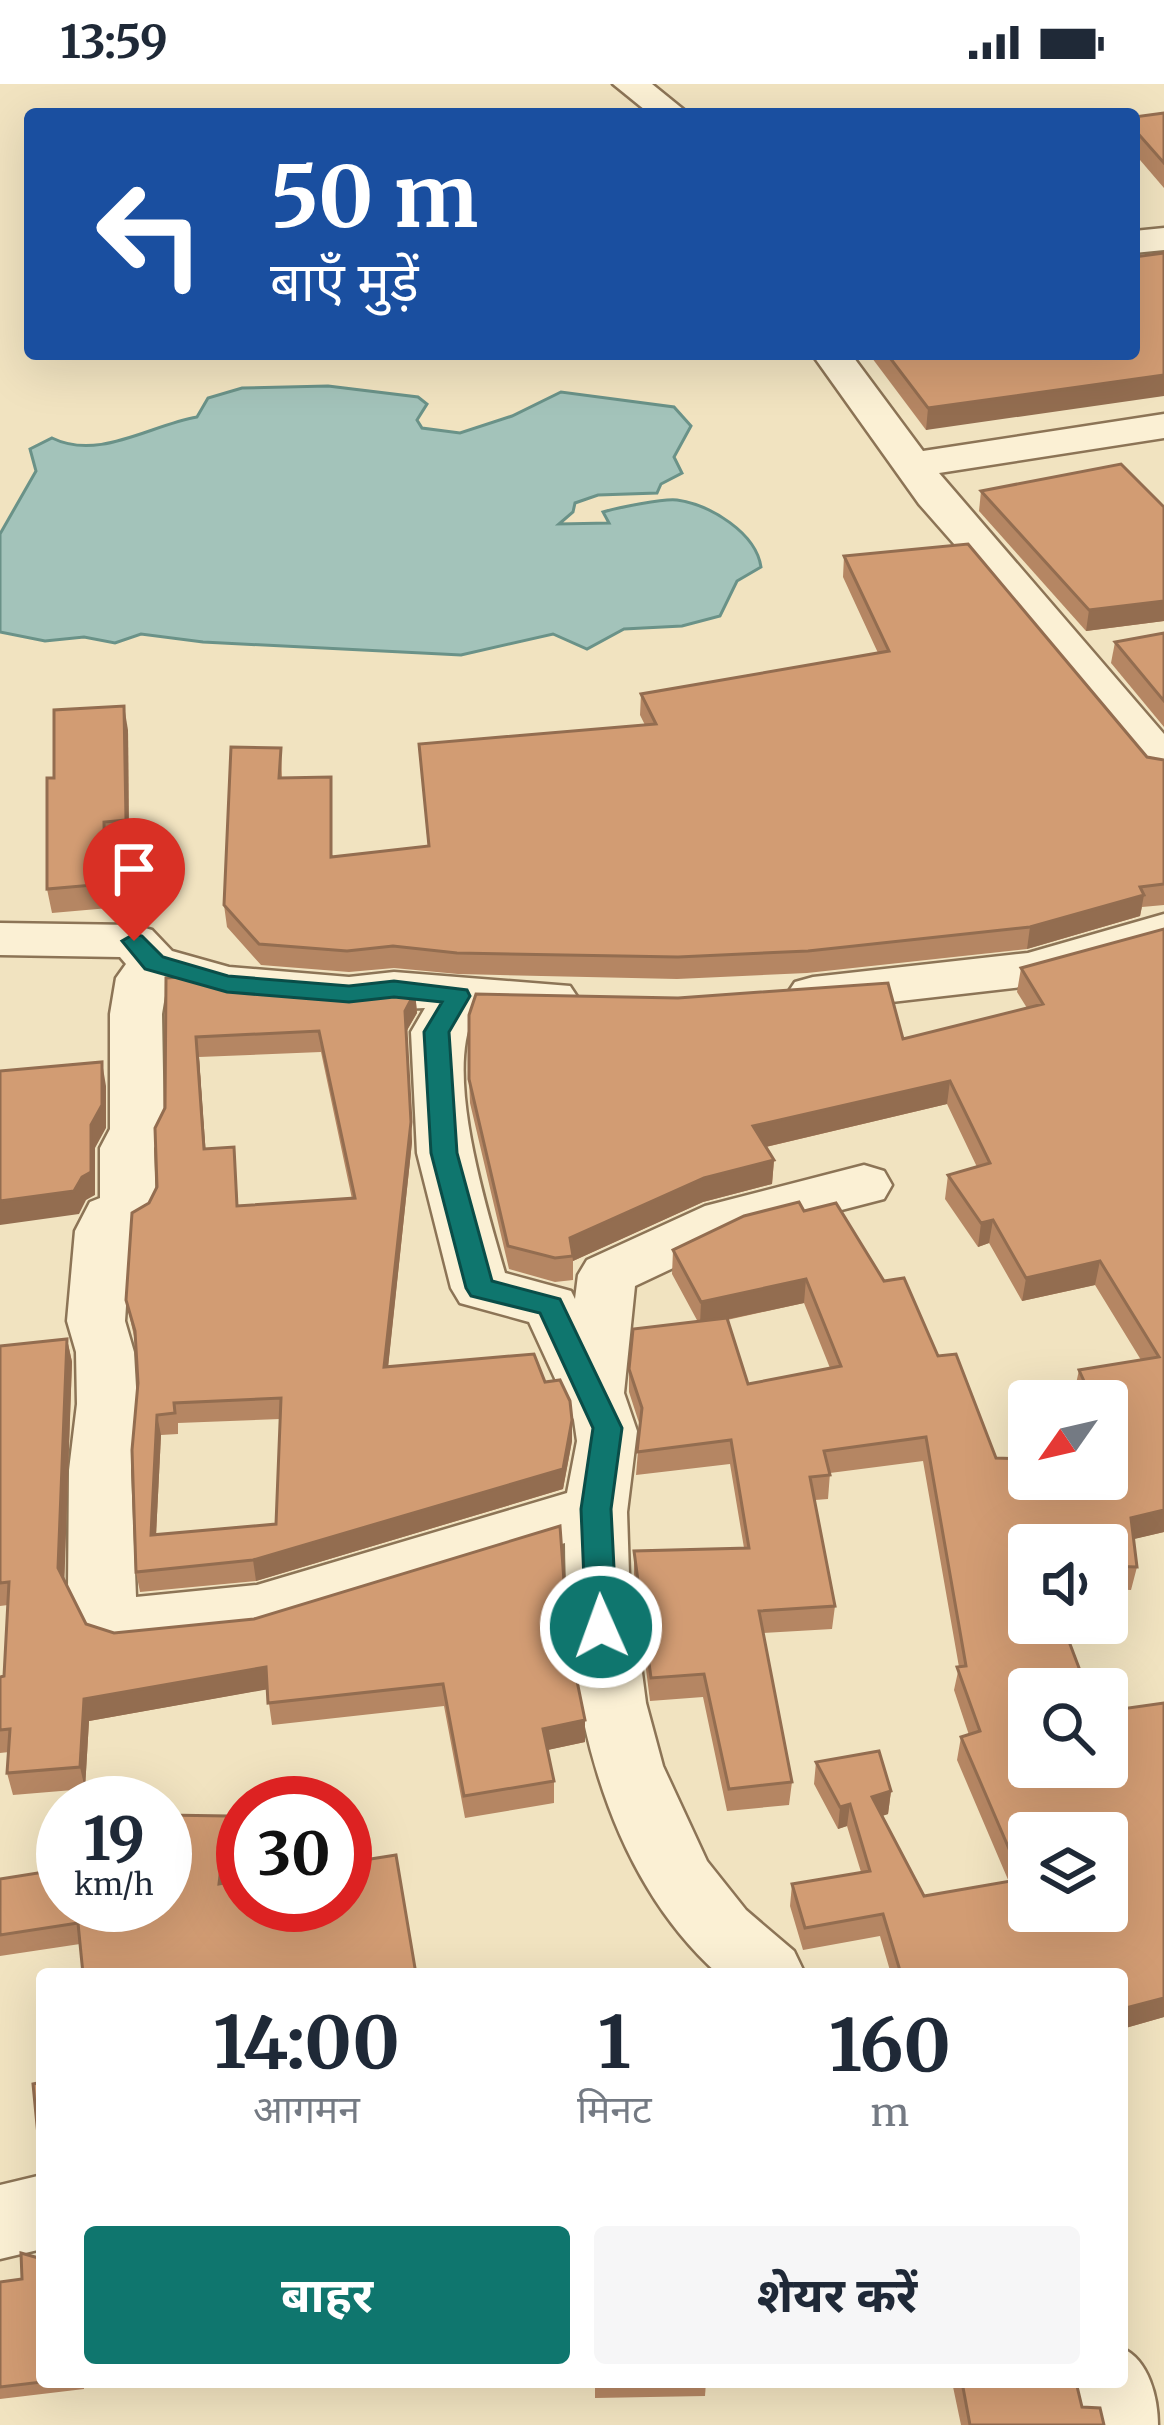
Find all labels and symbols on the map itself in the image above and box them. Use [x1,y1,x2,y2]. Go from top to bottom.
pin [83,818,185,941]
north arrow [1008,1380,1128,1500]
position arrow [538,1564,664,1690]
speed limit sign: 30 [216,1776,372,1932]

